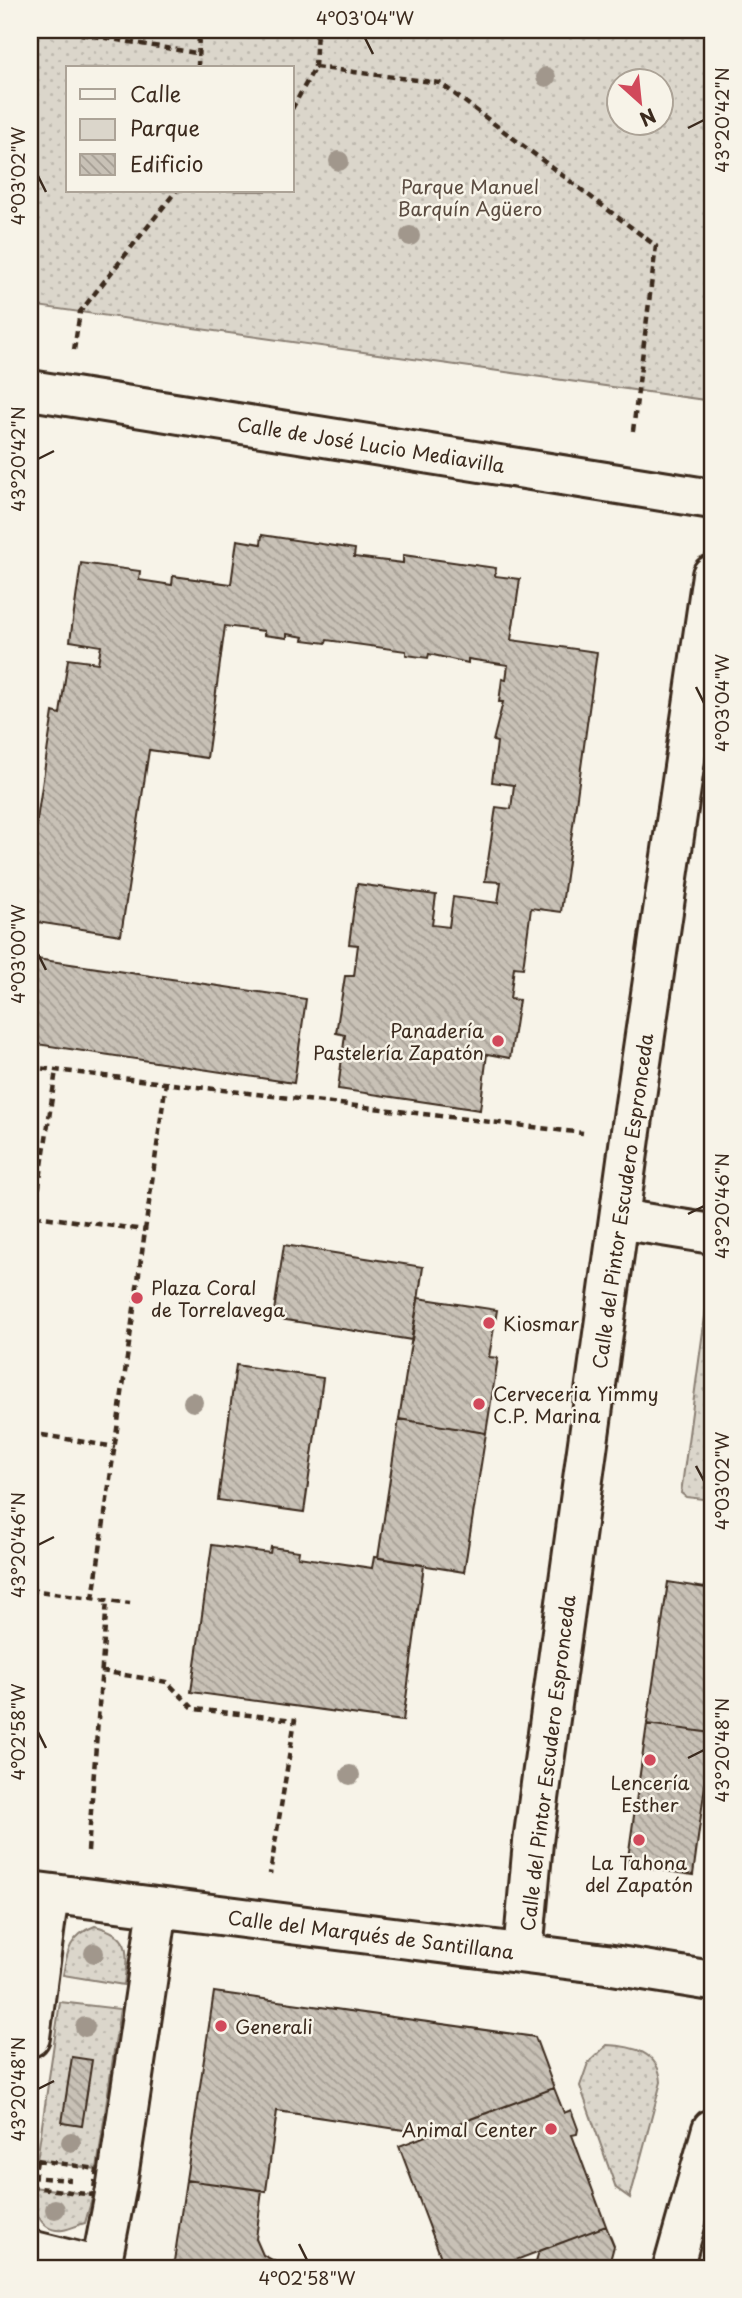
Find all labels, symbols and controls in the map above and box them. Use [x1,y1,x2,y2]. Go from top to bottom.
text: 4°03'04"W [316,4,415,31]
legend [66,66,294,192]
north arrow [606,66,676,136]
text: 43°20'42"N [708,67,735,173]
text: Calle [130,77,181,109]
text: N [635,102,661,134]
text: Parque [130,111,200,143]
text: 4°03'02"W [4,126,31,225]
text: Edificio [130,147,203,179]
park label: Parque Manuel Barquín Agüero [398,172,542,222]
text: 43°20'42"N [4,406,31,512]
street label: Calle de José Lucio Mediavilla [235,409,507,479]
text: 4°03'04"W [708,653,735,752]
text: 4°03'00"W [4,904,31,1004]
place label: Panadería Pastelería Zapatón [313,1016,484,1066]
street label: Calle del Pintor Escudero Espronceda [585,1031,659,1371]
marker: Panadería Pastelería Zapatón [490,1033,506,1049]
text: 43°20'46"N [708,1153,735,1259]
place label: Plaza Coral de Torrelavega [151,1273,285,1323]
marker: Plaza Coral de Torrelavega [129,1290,145,1306]
place label: Kiosmar [503,1309,579,1337]
marker: Kiosmar [481,1315,497,1331]
place label: Cerveceria Yimmy C.P. Marina [493,1379,659,1429]
marker: Cerveceria Yimmy C.P. Marina [471,1396,487,1412]
text: 4°03'02"W [708,1431,735,1530]
text: 43°20'46"N [4,1492,31,1598]
street label: Calle del Pintor Escudero Espronceda [512,1593,582,1933]
text: 4°02'58"W [4,1683,31,1781]
text: 43°20'48"N [708,1698,735,1802]
marker: Lencería Esther [642,1752,658,1768]
place label: Lencería Esther [611,1768,689,1818]
marker: La Tahona del Zapatón [631,1832,647,1848]
place label: La Tahona del Zapatón [585,1848,693,1898]
street label: Calle del Marqués de Santillana [226,1903,516,1965]
place label: Generali [235,2012,313,2040]
marker: Generali [213,2018,229,2034]
text: 43°20'48"N [4,2037,31,2141]
place label: Animal Center [402,2115,537,2143]
marker: Animal Center [543,2121,559,2137]
text: 4°02'58"W [258,2264,356,2291]

